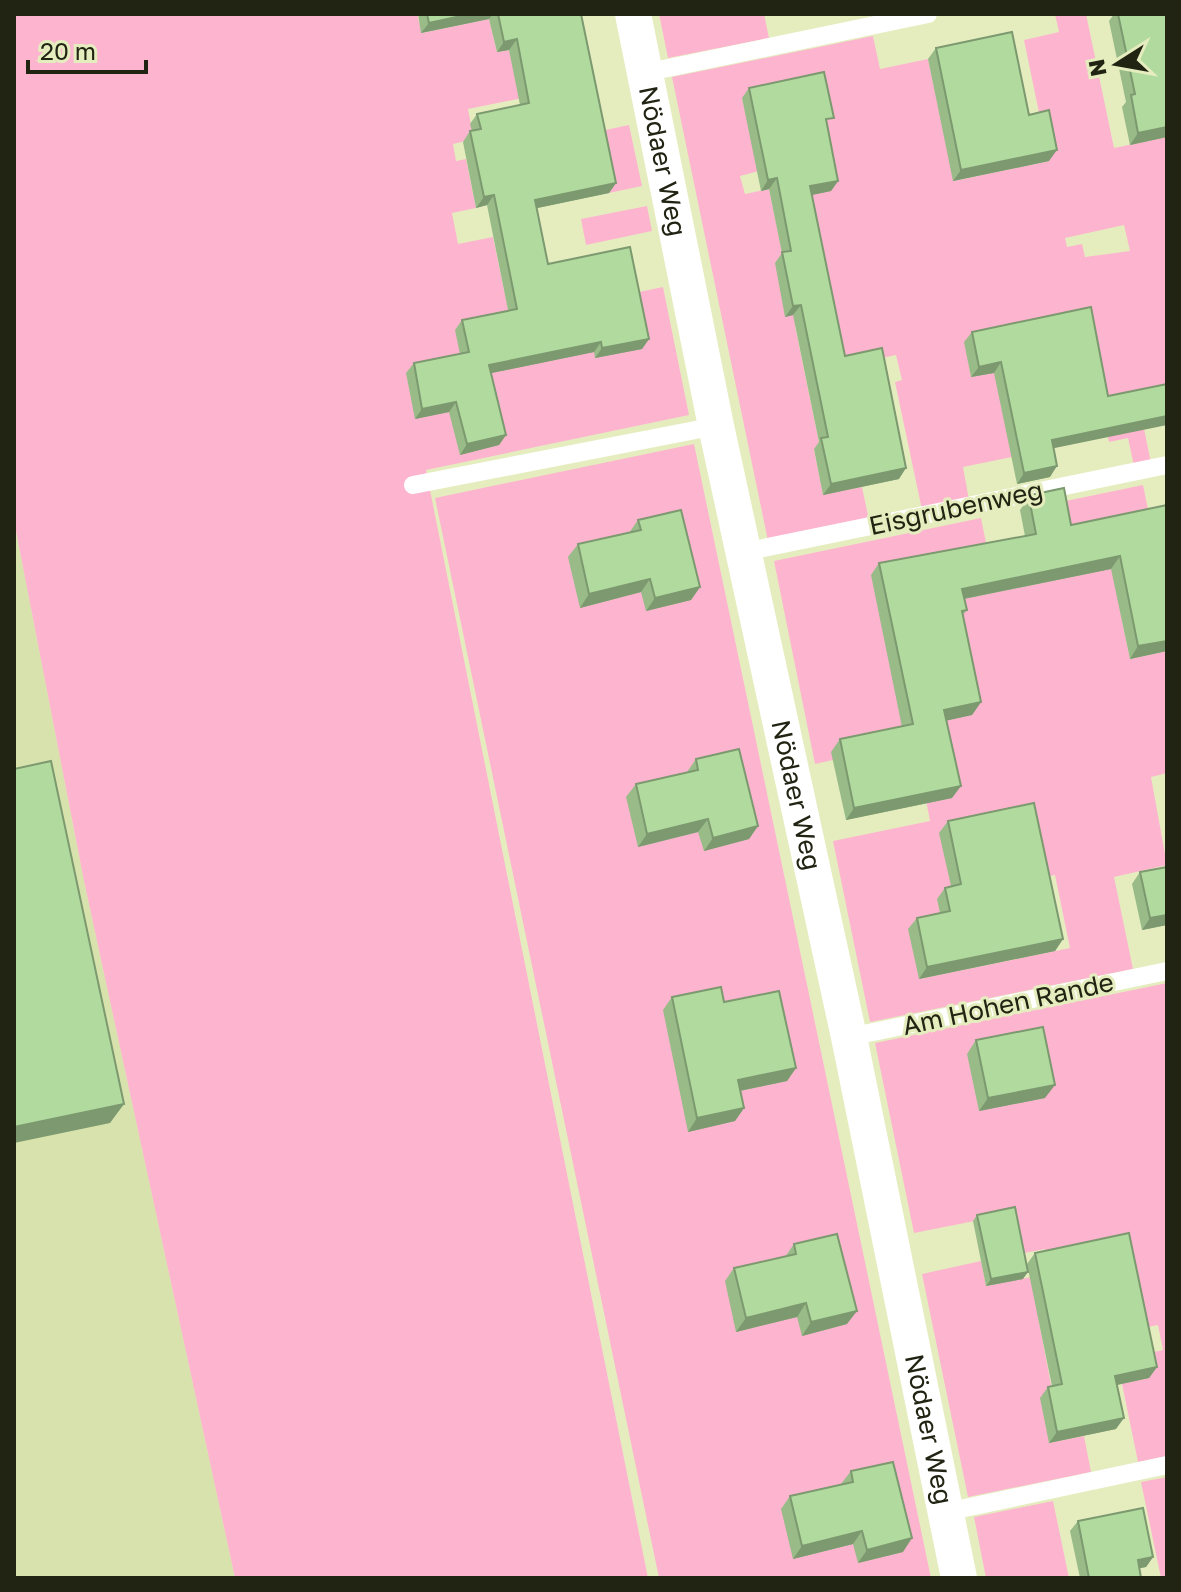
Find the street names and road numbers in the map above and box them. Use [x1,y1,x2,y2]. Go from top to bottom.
street label: Nödaer Weg [633,83,693,239]
street label: Eisgrubenweg [866,474,1046,541]
street label: Nödaer Weg [765,717,828,873]
street label: Am Hohen Rande [900,966,1116,1041]
street label: Nödaer Weg [899,1351,960,1507]

